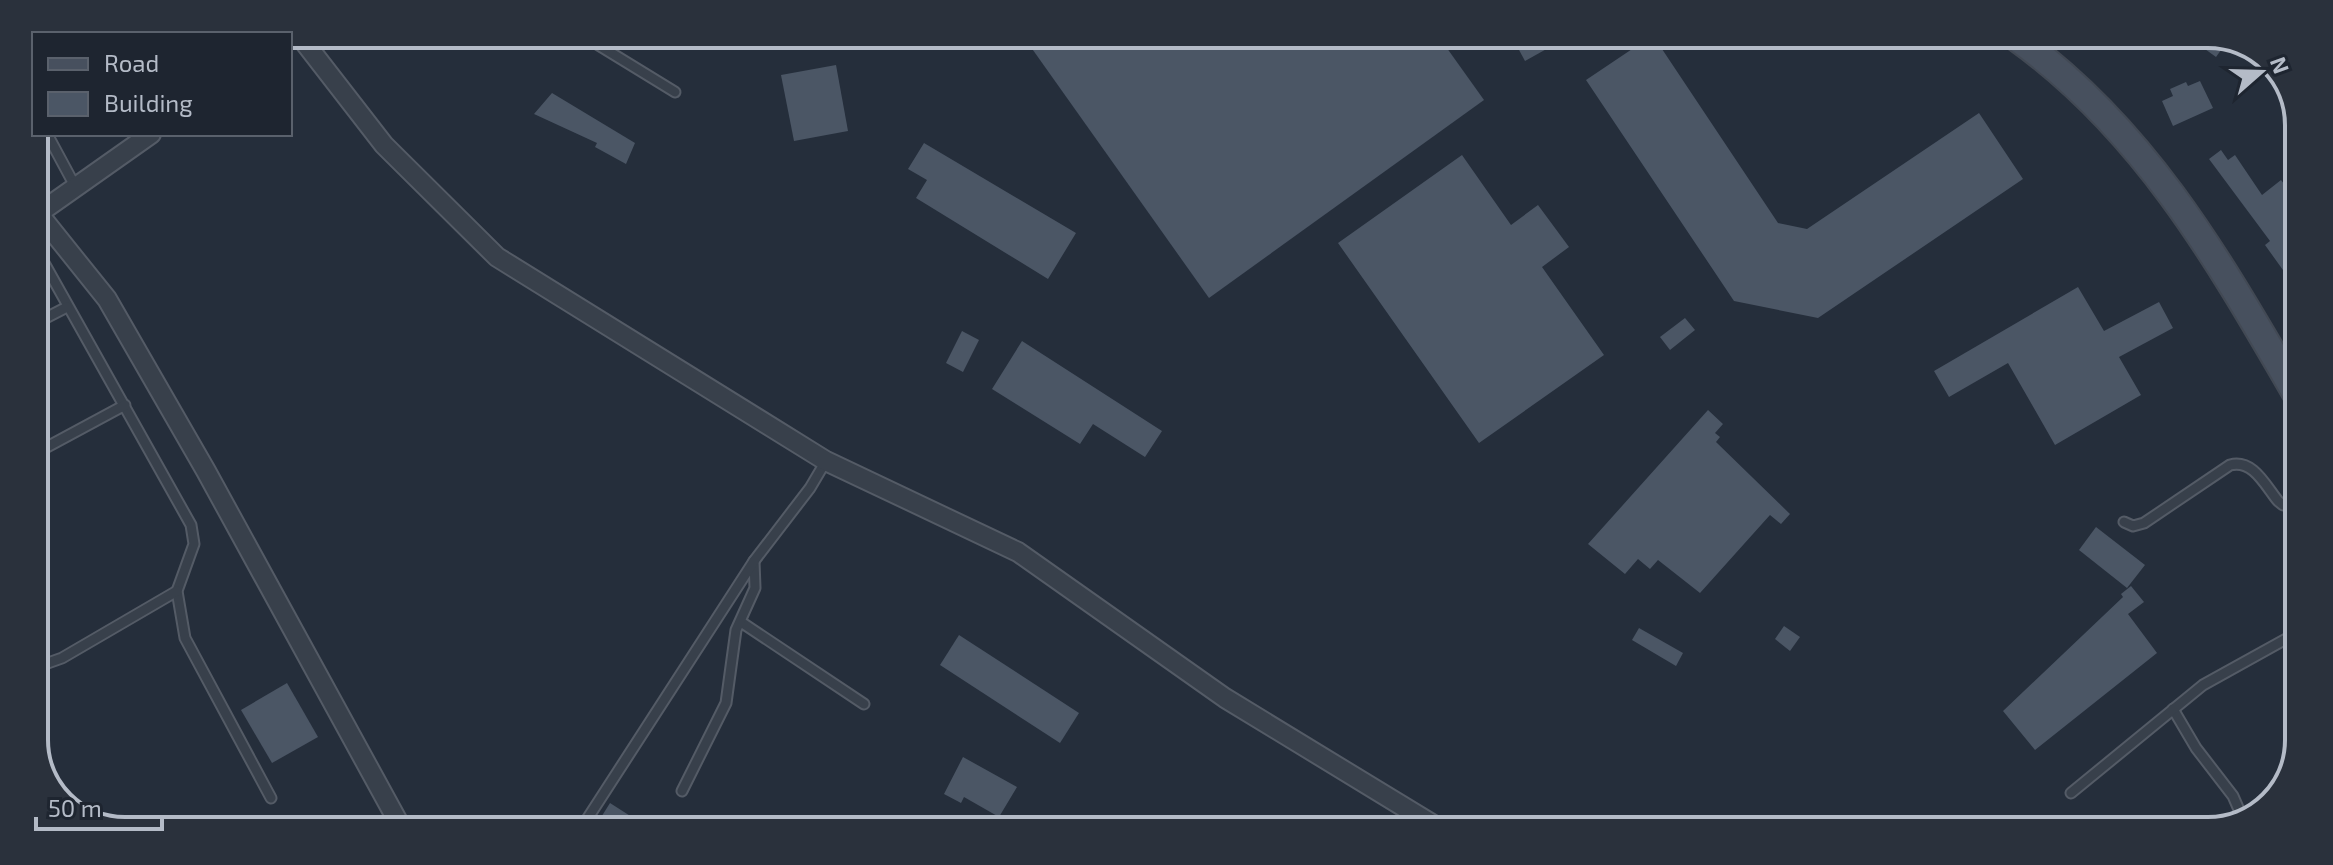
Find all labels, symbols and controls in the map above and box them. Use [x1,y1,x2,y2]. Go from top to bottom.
legend [32,32,292,136]
north arrow [2221,32,2301,112]
text: Road [104,48,159,77]
text: N [2266,53,2296,77]
text: Building [104,88,193,117]
scale bar [36,781,162,831]
text: 50 m [48,793,102,822]

